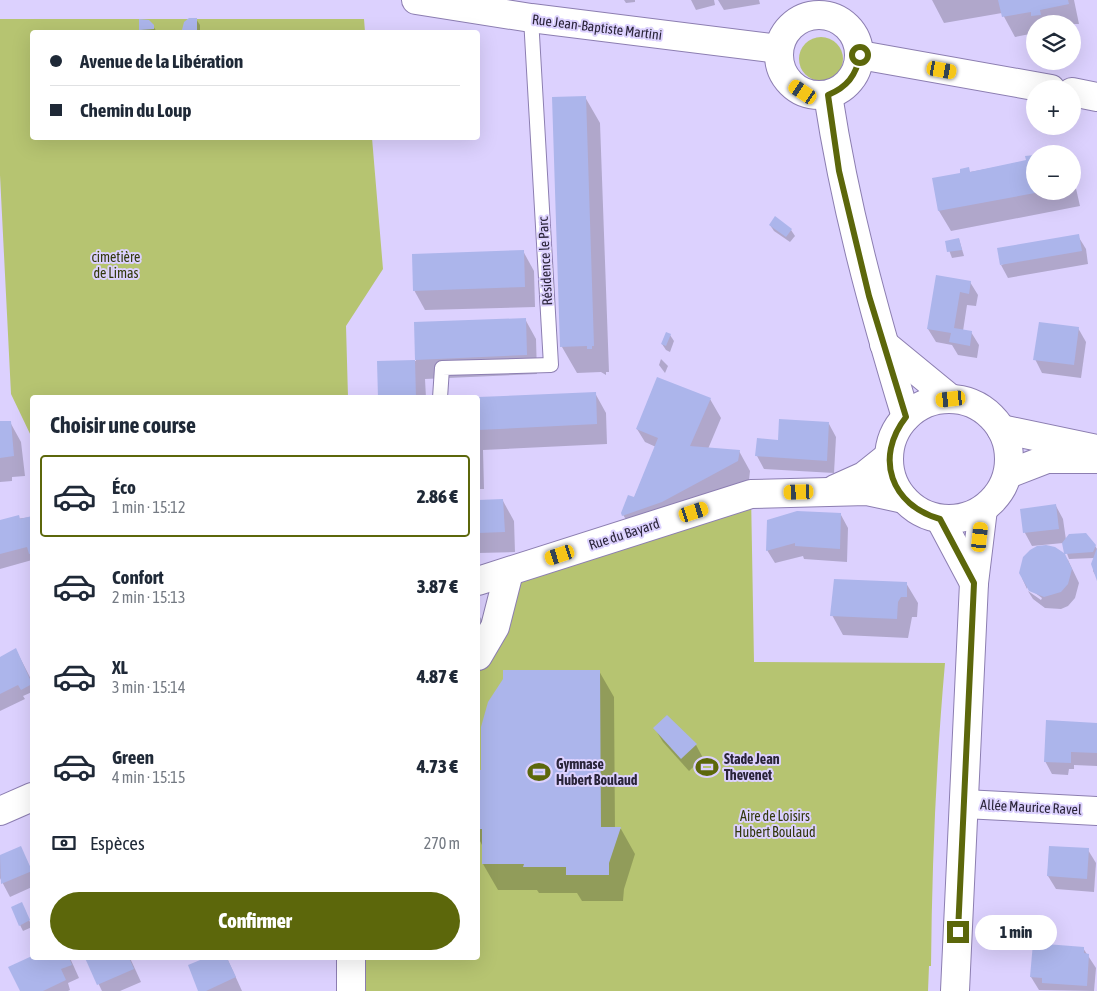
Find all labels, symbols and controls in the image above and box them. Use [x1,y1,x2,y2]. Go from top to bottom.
street label: Rue Jean-Baptiste Martini [531,11,663,43]
map controls [1026,15,1081,200]
button: layers [1026,15,1081,70]
route start [849,44,871,66]
text: Avenue de la Libération [80,50,243,72]
car [925,60,958,80]
car [786,77,819,107]
button: + [1026,80,1081,135]
text: Chemin du Loup [80,99,192,121]
button: − [1026,145,1081,200]
street label: Résidence le Parc [535,215,555,306]
park label: cimetière de Limas [92,249,140,281]
car [935,390,966,408]
text: Choisir une course [50,412,196,438]
icon: car [52,474,97,519]
text: Éco [112,476,136,498]
car [783,484,814,500]
text: 2.86 € [417,485,458,507]
text: 1 min · 15:12 [112,498,185,516]
car [677,500,710,524]
street label: Rue du Bayard [587,515,661,553]
car [970,521,989,553]
car [543,543,576,567]
icon: car [52,564,97,609]
text: Confort [112,566,164,588]
text: 3.87 € [417,575,458,597]
text: 2 min · 15:13 [112,588,185,606]
icon: car [52,654,97,699]
text: XL [112,656,128,678]
text: 4.87 € [417,665,458,687]
text: 3 min · 15:14 [112,678,185,696]
icon: car [52,744,97,789]
text: Green [112,746,154,768]
place label: Stade Jean Thevenet [724,751,780,783]
sports icon: Stade Jean Thevenet [694,754,720,780]
text: 4.73 € [417,755,458,777]
place label: Gymnase Hubert Boulaud [556,756,638,788]
sports icon: Gymnase Hubert Boulaud [526,759,552,785]
text: 4 min · 15:15 [112,768,185,786]
street label: Allée Maurice Ravel [980,796,1082,818]
park label: Aire de Loisirs Hubert Boulaud [734,808,816,840]
icon: cash [50,829,78,857]
text: Espèces [90,832,145,854]
text: 270 m [424,834,460,852]
button: Confirmer [50,892,460,950]
callout: 1 min [976,914,1058,950]
route end [947,921,969,943]
text: 1 min [1000,923,1032,941]

